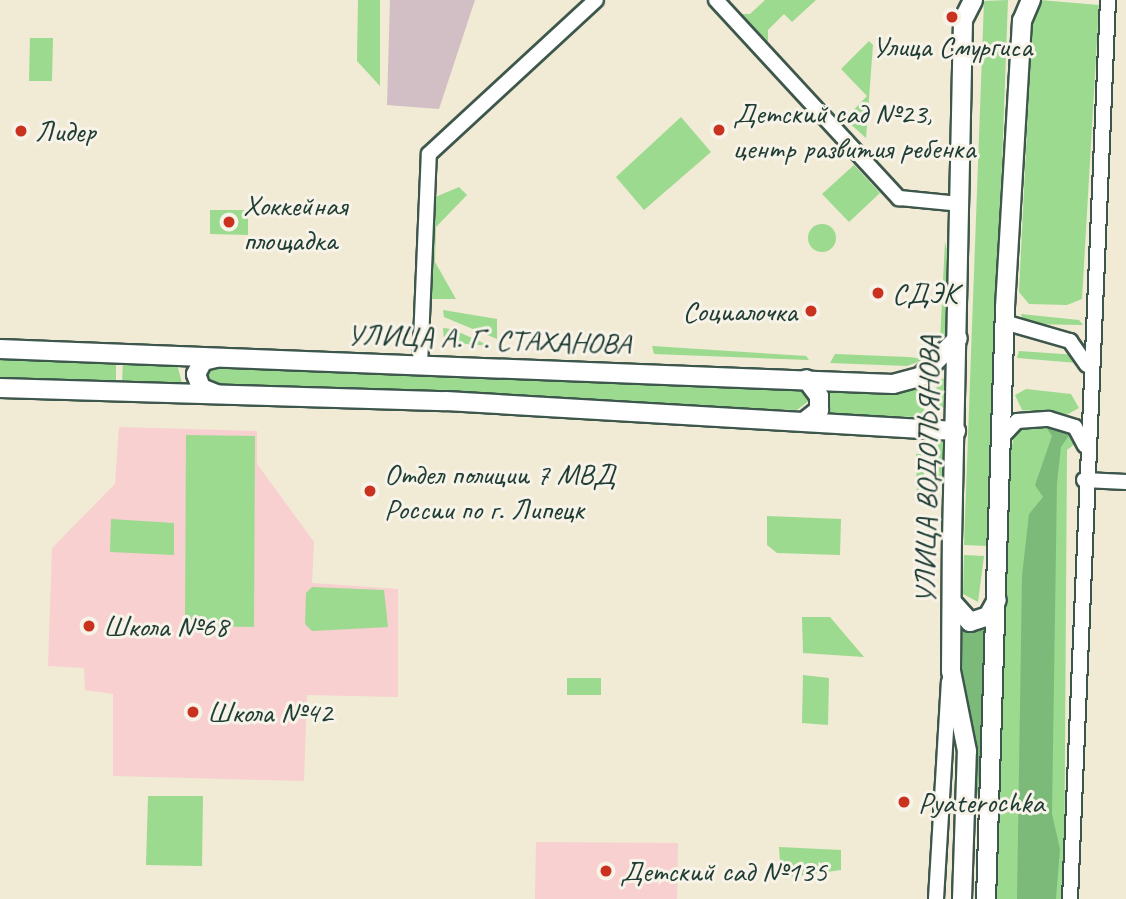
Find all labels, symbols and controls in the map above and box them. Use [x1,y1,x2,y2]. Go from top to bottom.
marker: Улица Смургиса [944,9,960,25]
place label: Улица Смургиса [871,28,1033,64]
place label: Детский сад №23, центр развития ребенка [733,95,978,166]
place label: Лидер [35,113,96,149]
marker: Детский сад №23, центр развития ребенка [711,122,727,138]
marker: Лидер [13,123,29,139]
place label: Хоккейная площадка [243,187,347,258]
marker: Хоккейная площадка [221,214,237,230]
place label: СДЭК [892,275,958,311]
marker: СДЭК [870,285,886,301]
place label: Социалочка [682,293,797,329]
marker: Социалочка [803,303,819,319]
street label: УЛИЦА А. Г. СТАХАНОВА [346,316,632,362]
street label: УЛИЦА ВОДОПЬЯНОВА [907,335,947,605]
place label: Отдел полиции 7 МВД России по г. Липецк [384,456,615,526]
marker: Отдел полиции 7 МВД России по г. Липецк [362,483,378,499]
place label: Школа №68 [103,608,228,644]
marker: Школа №68 [81,618,97,634]
place label: Школа №42 [207,694,332,730]
marker: Школа №42 [185,704,201,720]
place label: Pyaterochka [918,784,1044,820]
marker: Pyaterochka [896,794,912,810]
place label: Детский сад №135 [620,853,827,889]
marker: Детский сад №135 [598,863,614,879]

